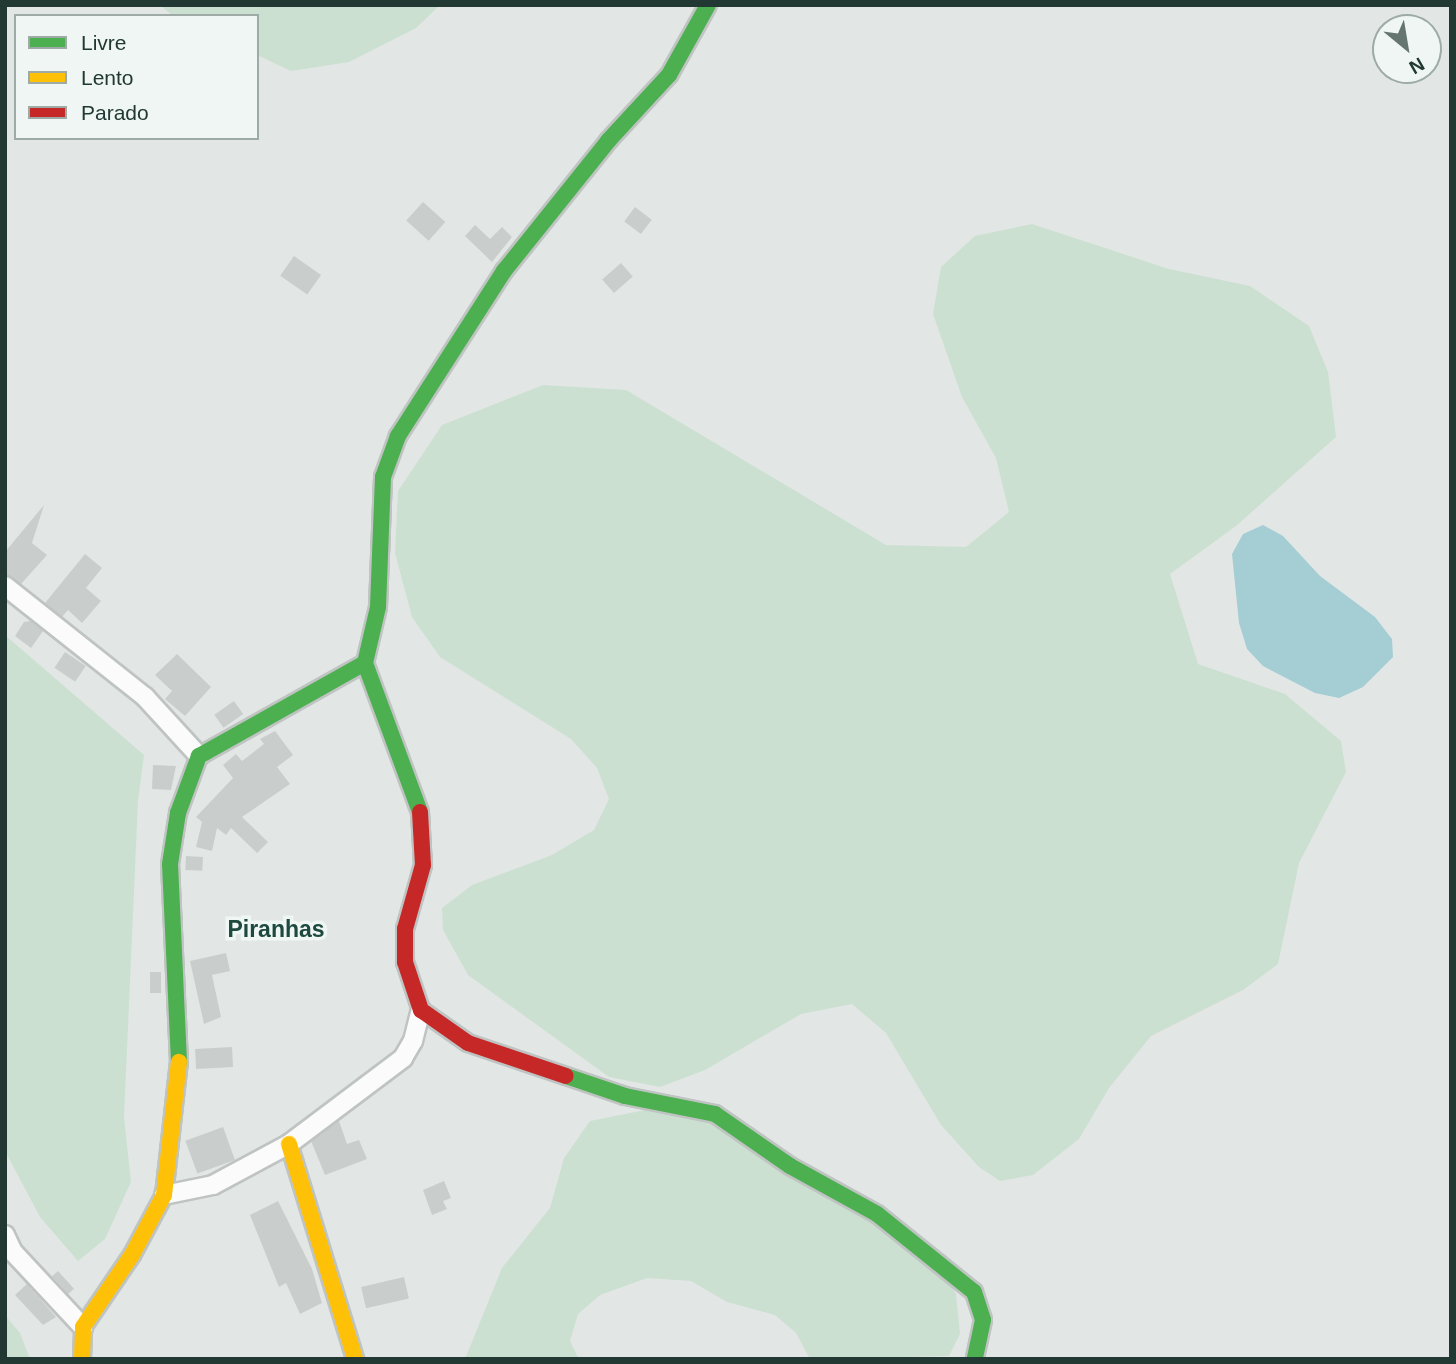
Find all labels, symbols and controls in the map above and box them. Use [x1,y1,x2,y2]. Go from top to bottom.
legend [14,14,259,140]
north arrow [1372,14,1442,84]
text: Livre [81,31,127,54]
text: N [1406,53,1428,78]
text: Lento [81,66,134,89]
text: Parado [81,101,149,124]
district label: Piranhas [227,915,325,943]

